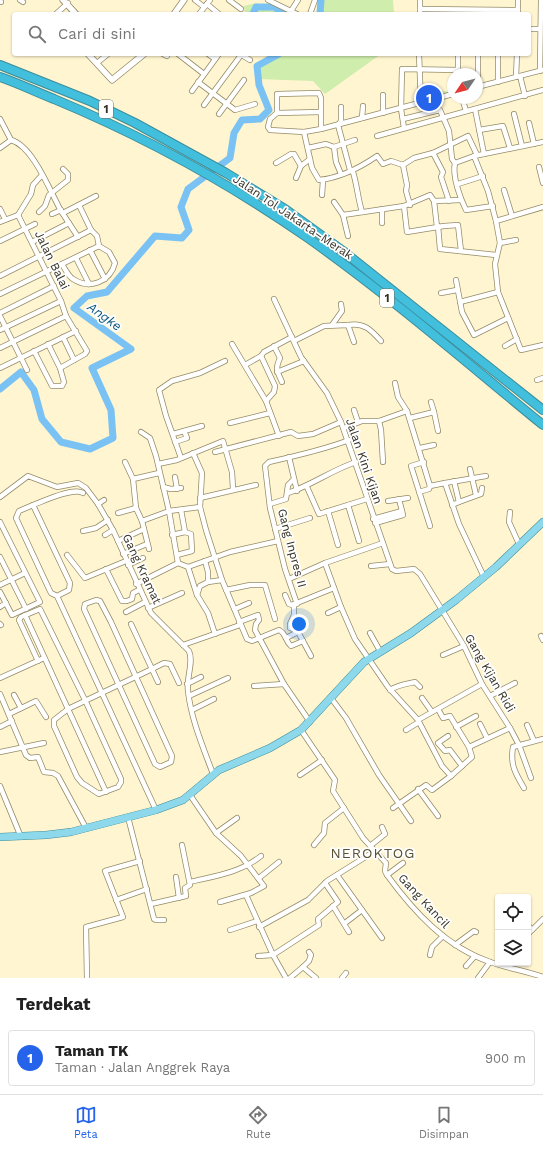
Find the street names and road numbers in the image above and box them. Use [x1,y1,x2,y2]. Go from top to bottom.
road number: 1 [99,100,113,118]
street label: Jalan Tol Jakarta–Merak [230,172,356,262]
street label: Jalan Balai [32,228,72,292]
road number: 1 [380,289,394,307]
street label: Jalan Kini Kijan [343,416,385,506]
street label: Gang Inpres II [275,507,309,589]
street label: Gang Kramat [120,532,164,606]
street label: Gang Kijan Ridi [462,631,518,715]
street label: Gang Kancil [395,871,453,931]

